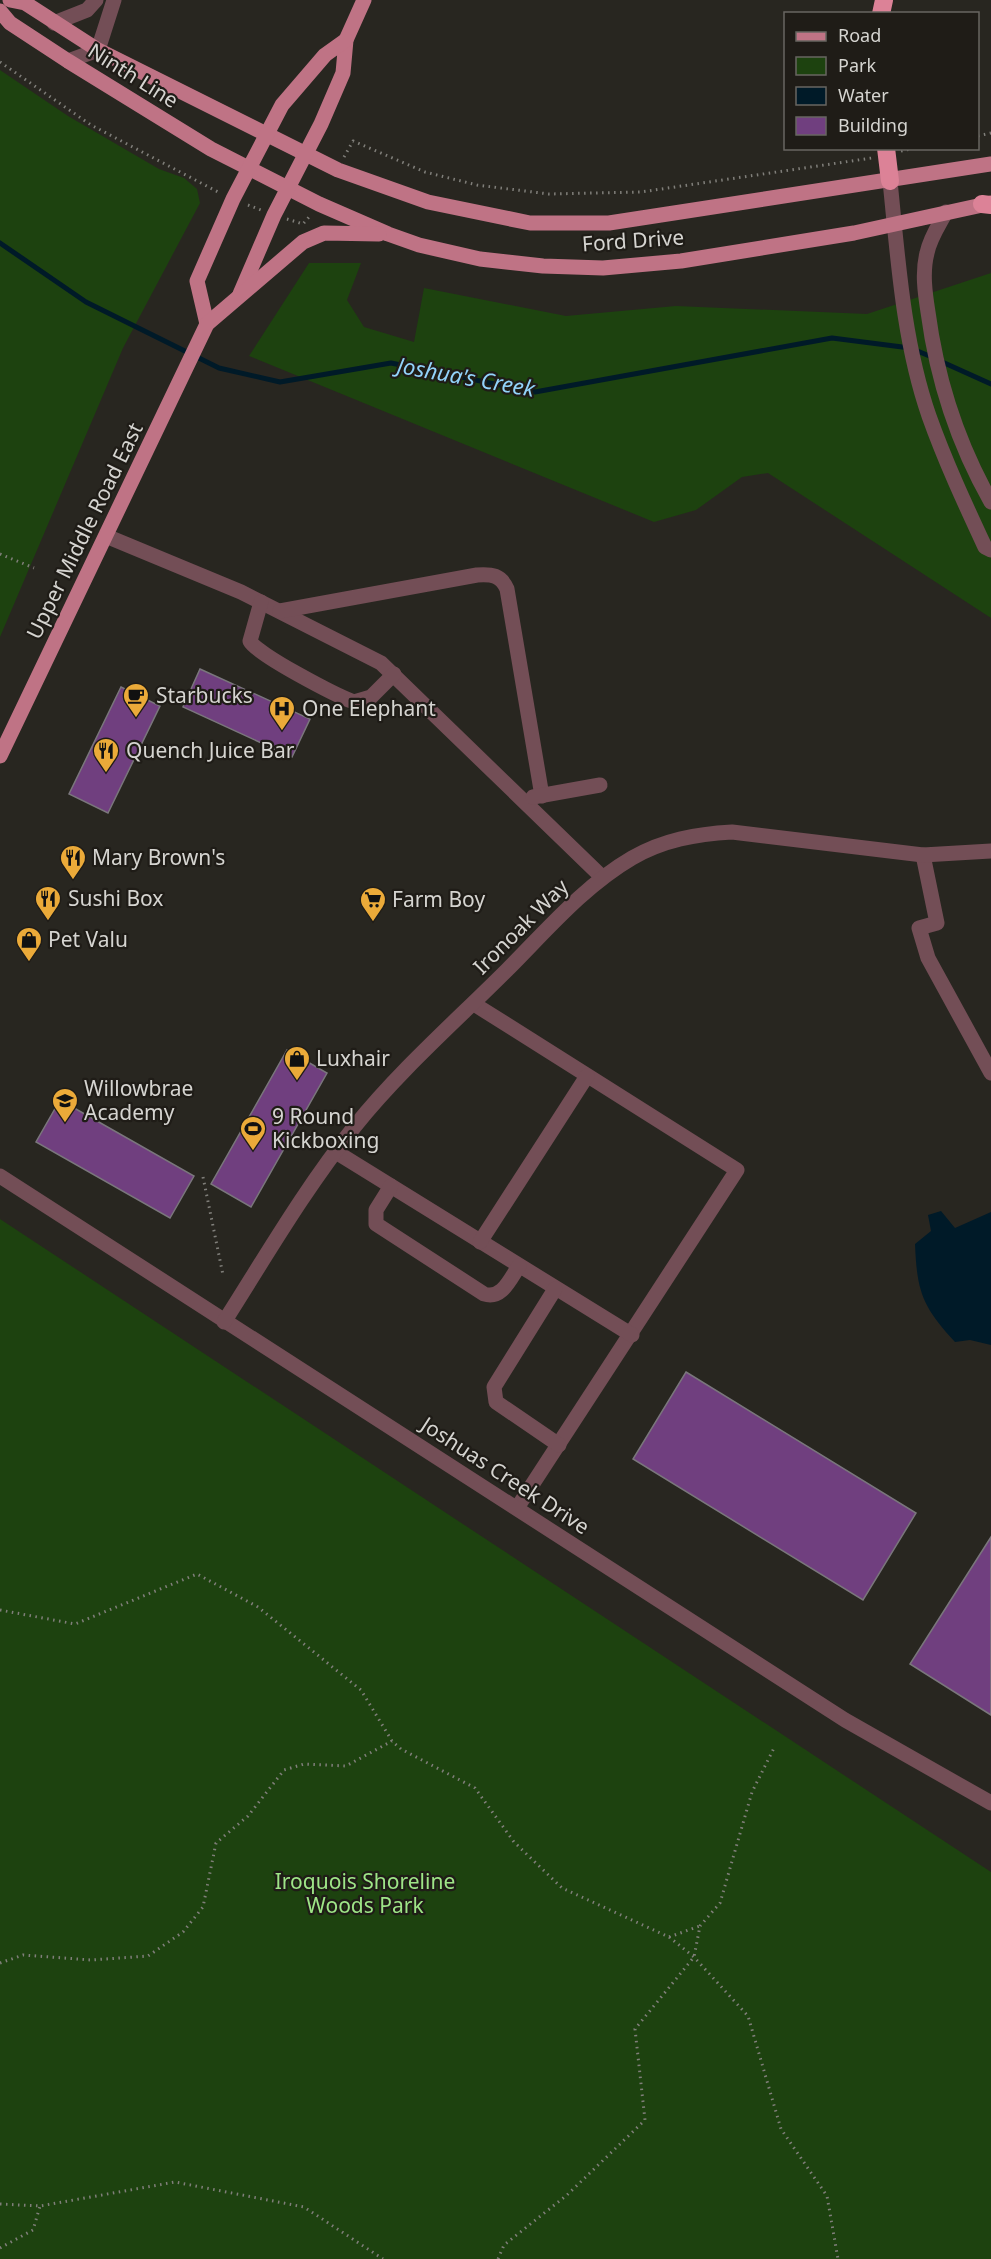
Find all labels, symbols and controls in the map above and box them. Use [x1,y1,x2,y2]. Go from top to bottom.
legend [784,12,979,150]
text: Road [838,23,881,47]
street label: Ninth Line [83,36,184,114]
text: Park [838,53,876,77]
text: Water [838,83,889,107]
text: Building [838,113,908,137]
street label: Ford Drive [581,222,685,258]
water label: Joshua's Creek [391,348,538,403]
street label: Upper Middle Road East [20,417,149,643]
cafe icon: Starbucks [121,681,151,719]
place label: Starbucks [156,681,253,709]
hospital icon: One Elephant [267,694,297,732]
place label: One Elephant [302,694,436,722]
restaurant icon: Quench Juice Bar [91,736,121,774]
place label: Quench Juice Bar [126,736,295,764]
restaurant icon: Mary Brown's [58,843,88,881]
place label: Mary Brown's [92,843,225,871]
street label: Ironoak Way [467,872,574,980]
restaurant icon: Sushi Box [33,884,63,922]
place label: Sushi Box [68,884,163,912]
supermarket icon: Farm Boy [358,885,388,923]
place label: Farm Boy [392,885,485,913]
shop icon: Pet Valu [14,925,44,963]
place label: Pet Valu [48,925,128,953]
shop icon: Luxhair [282,1044,312,1082]
place label: Luxhair [316,1044,390,1072]
place label: Willowbrae Academy [84,1074,193,1126]
school or university icon: Willowbrae Academy [50,1086,80,1124]
place label: 9 Round Kickboxing [272,1102,379,1154]
sports icon: 9 Round Kickboxing [238,1114,268,1152]
street label: Joshuas Creek Drive [414,1409,595,1540]
park label: Iroquois Shoreline Woods Park [275,1867,455,1919]

